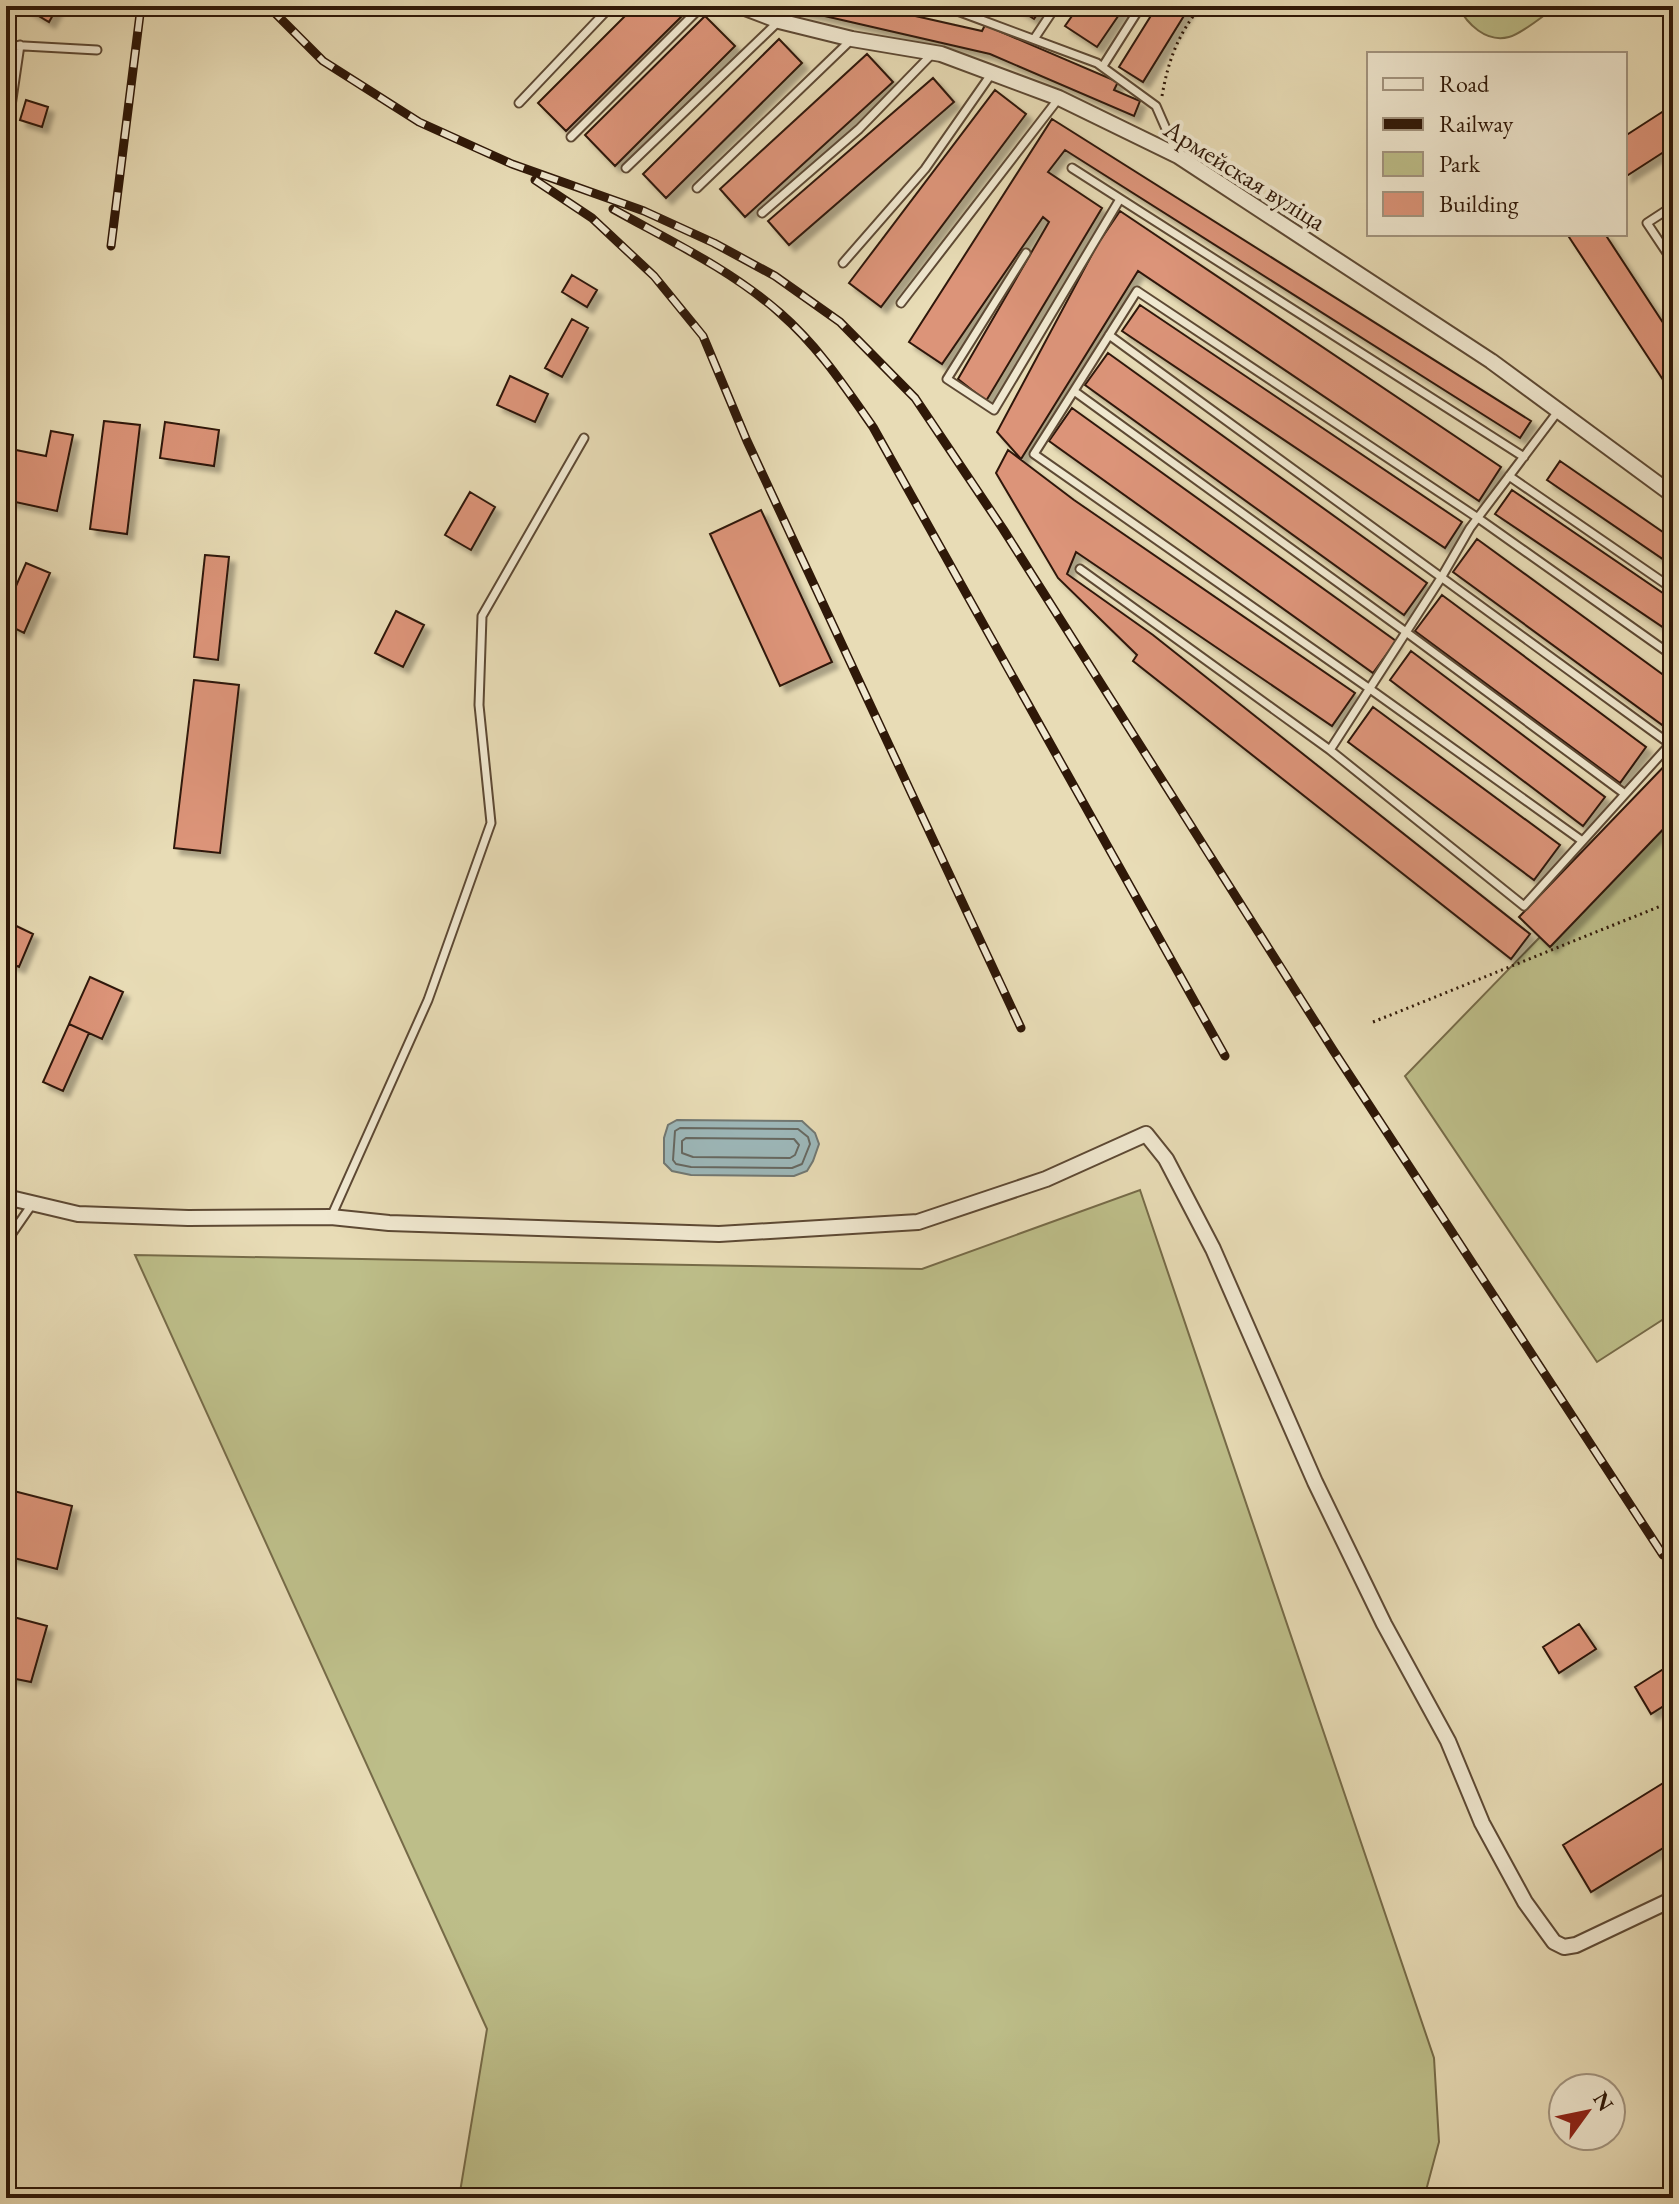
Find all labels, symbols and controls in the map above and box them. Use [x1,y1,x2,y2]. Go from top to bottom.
legend [1367,52,1627,236]
text: Road [1439,68,1490,99]
text: Railway [1439,108,1514,139]
street label: Армейская вуліца [1157,111,1333,239]
text: Park [1439,148,1481,179]
text: Building [1439,188,1519,219]
north arrow [1547,2072,1627,2152]
text: N [1586,2086,1620,2117]

